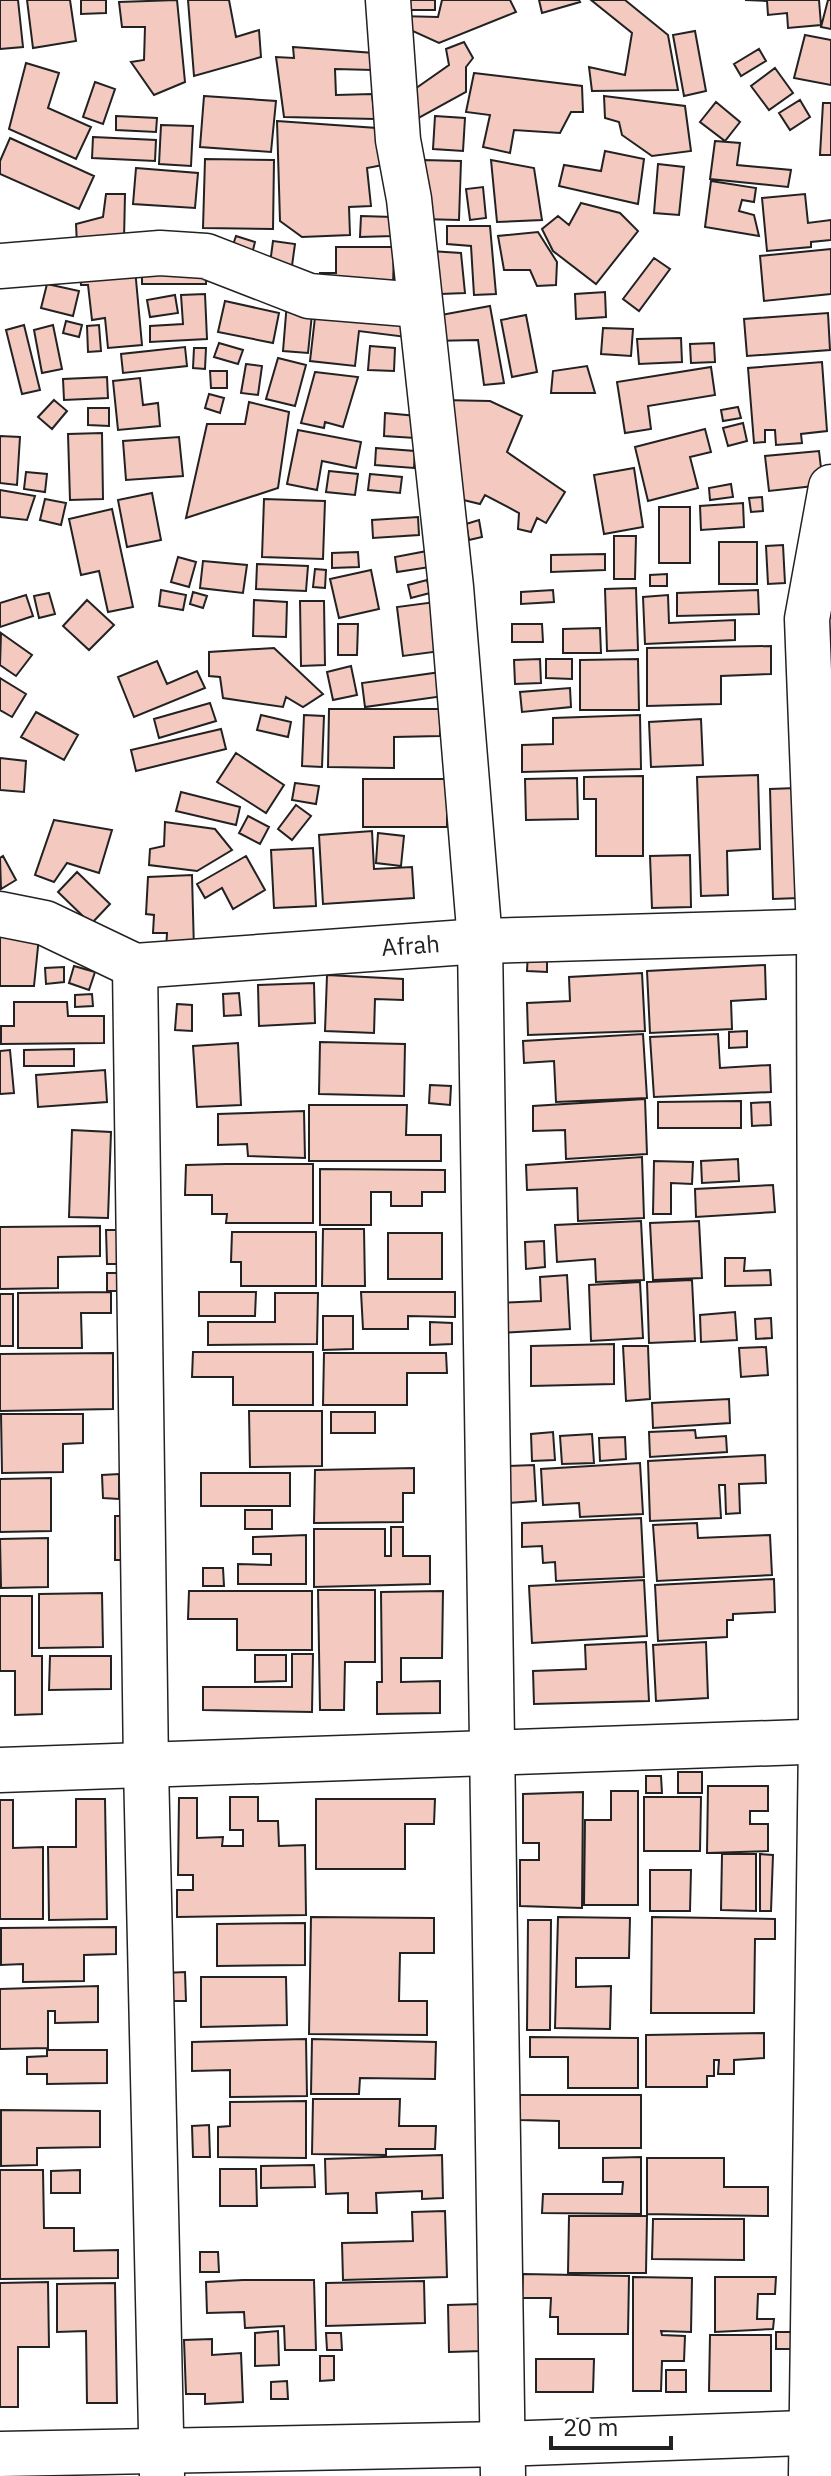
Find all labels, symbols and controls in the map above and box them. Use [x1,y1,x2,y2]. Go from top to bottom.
street label: Afrah [380,927,441,963]
scale bar [551,2400,671,2450]
text: 20 m [563,2411,618,2443]

